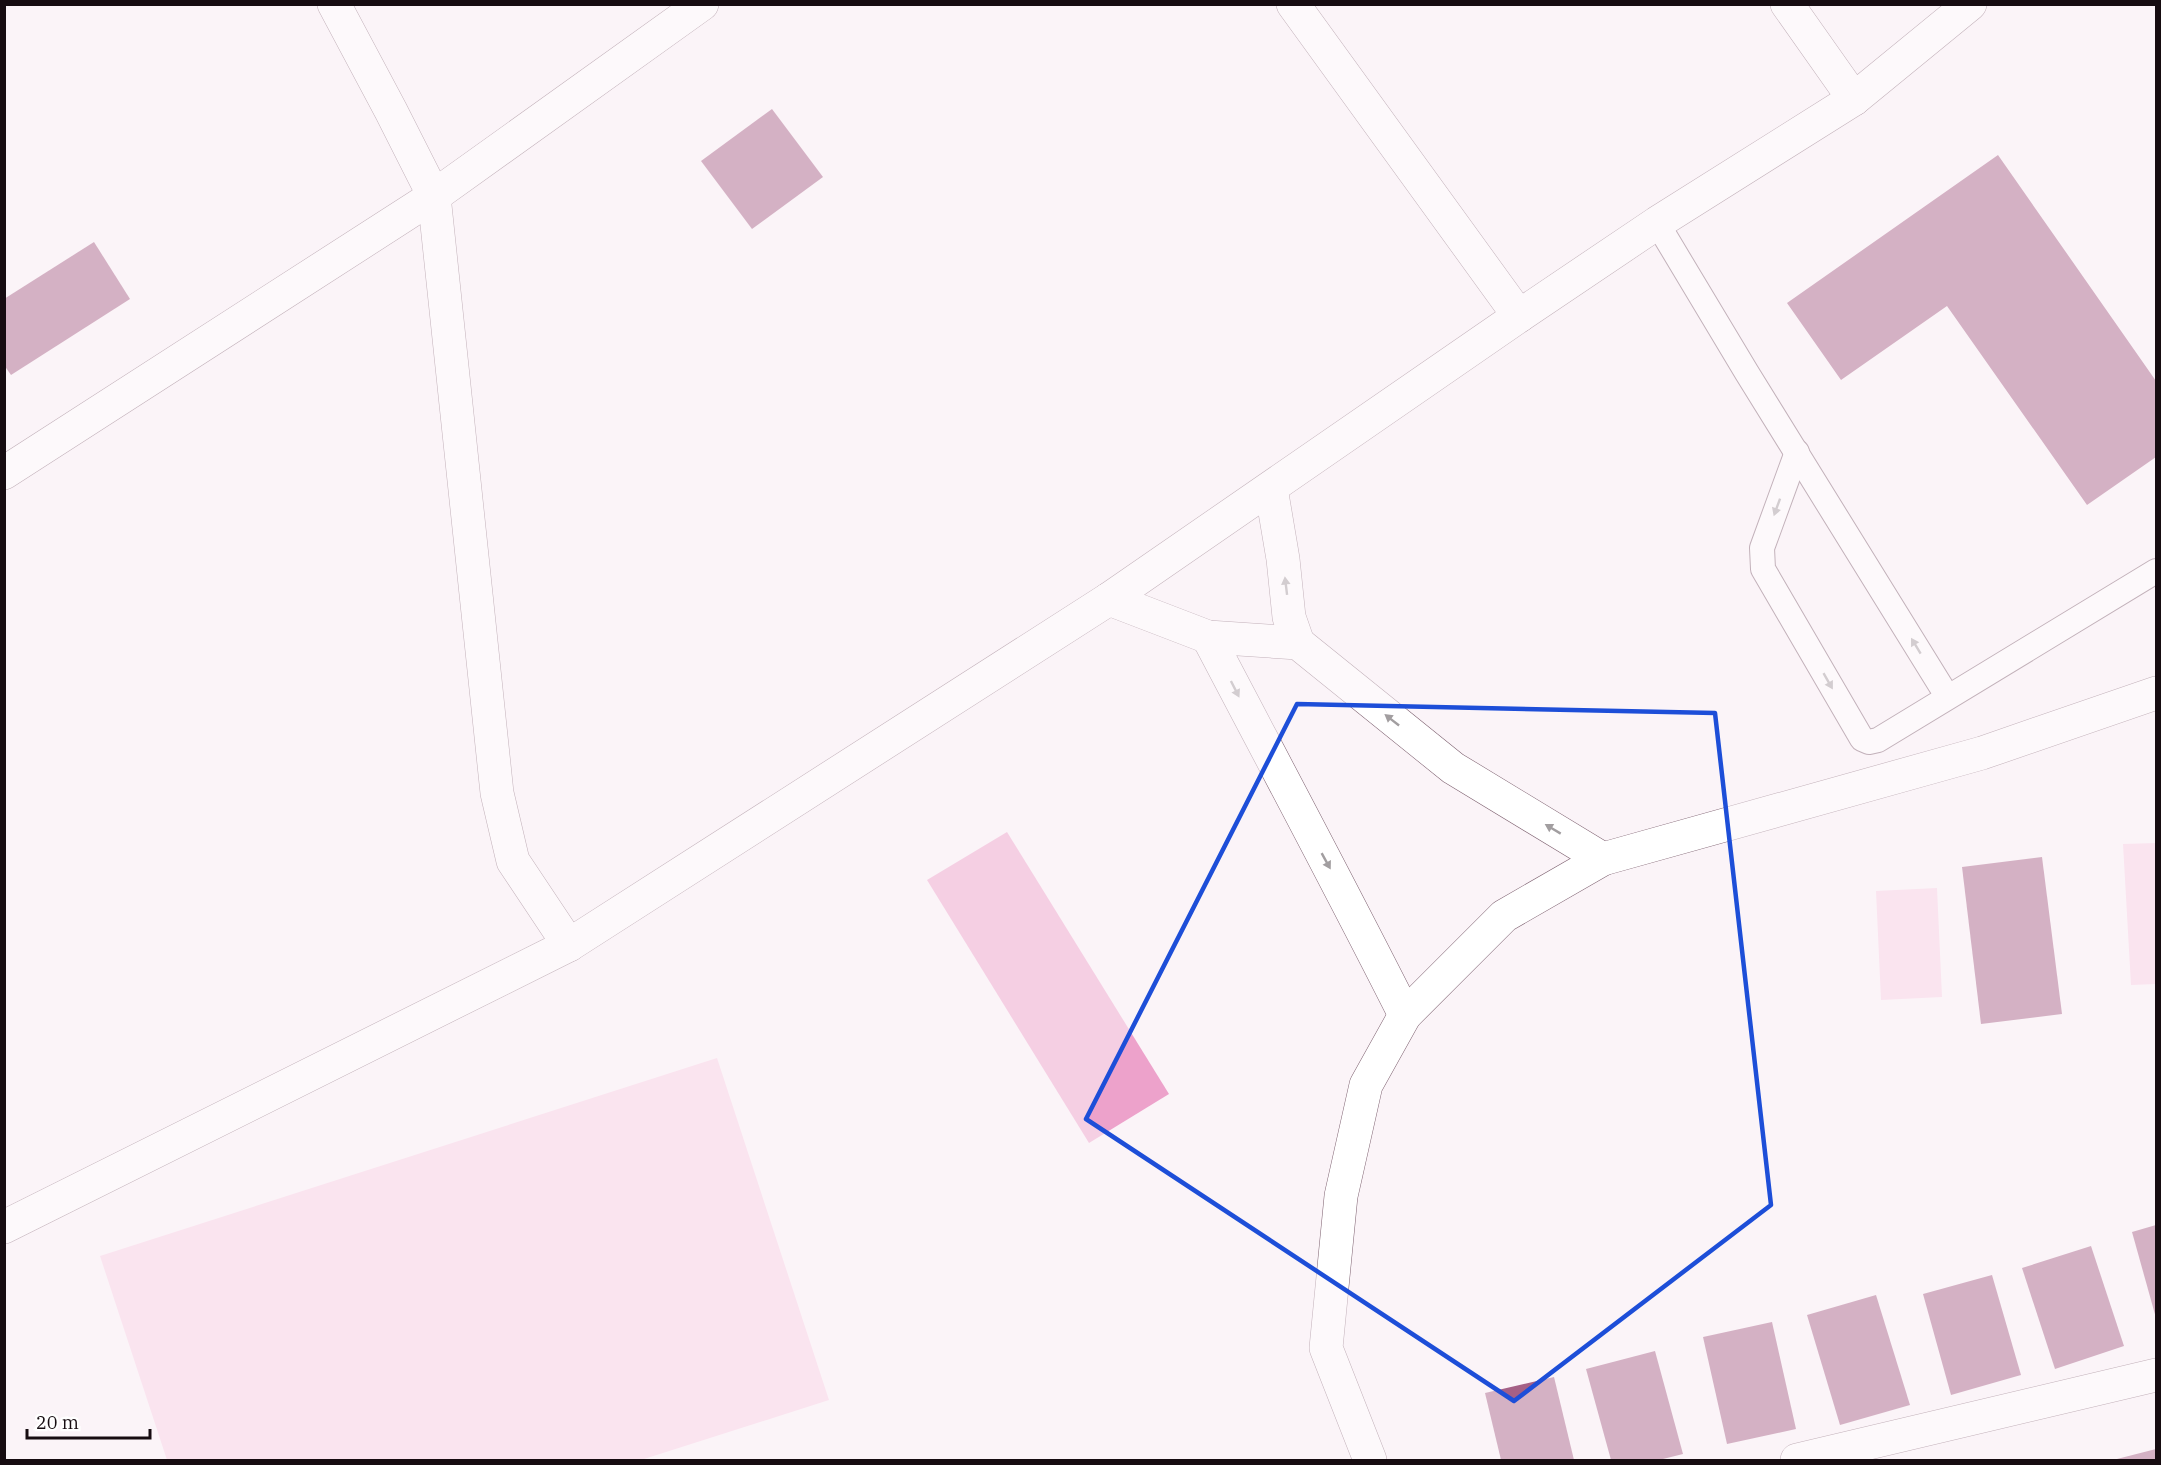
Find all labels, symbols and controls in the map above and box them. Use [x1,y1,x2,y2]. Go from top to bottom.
one-way arrow [1772,498,1782,516]
one-way arrow [1281,577,1290,596]
one-way arrow [1911,638,1922,654]
one-way arrow [1823,673,1834,689]
one-way arrow [1230,680,1240,697]
one-way arrow [1384,714,1399,726]
one-way arrow [1545,823,1561,834]
one-way arrow [1321,853,1331,870]
scale bar [27,1402,150,1440]
text: 20 m [36,1411,79,1434]

